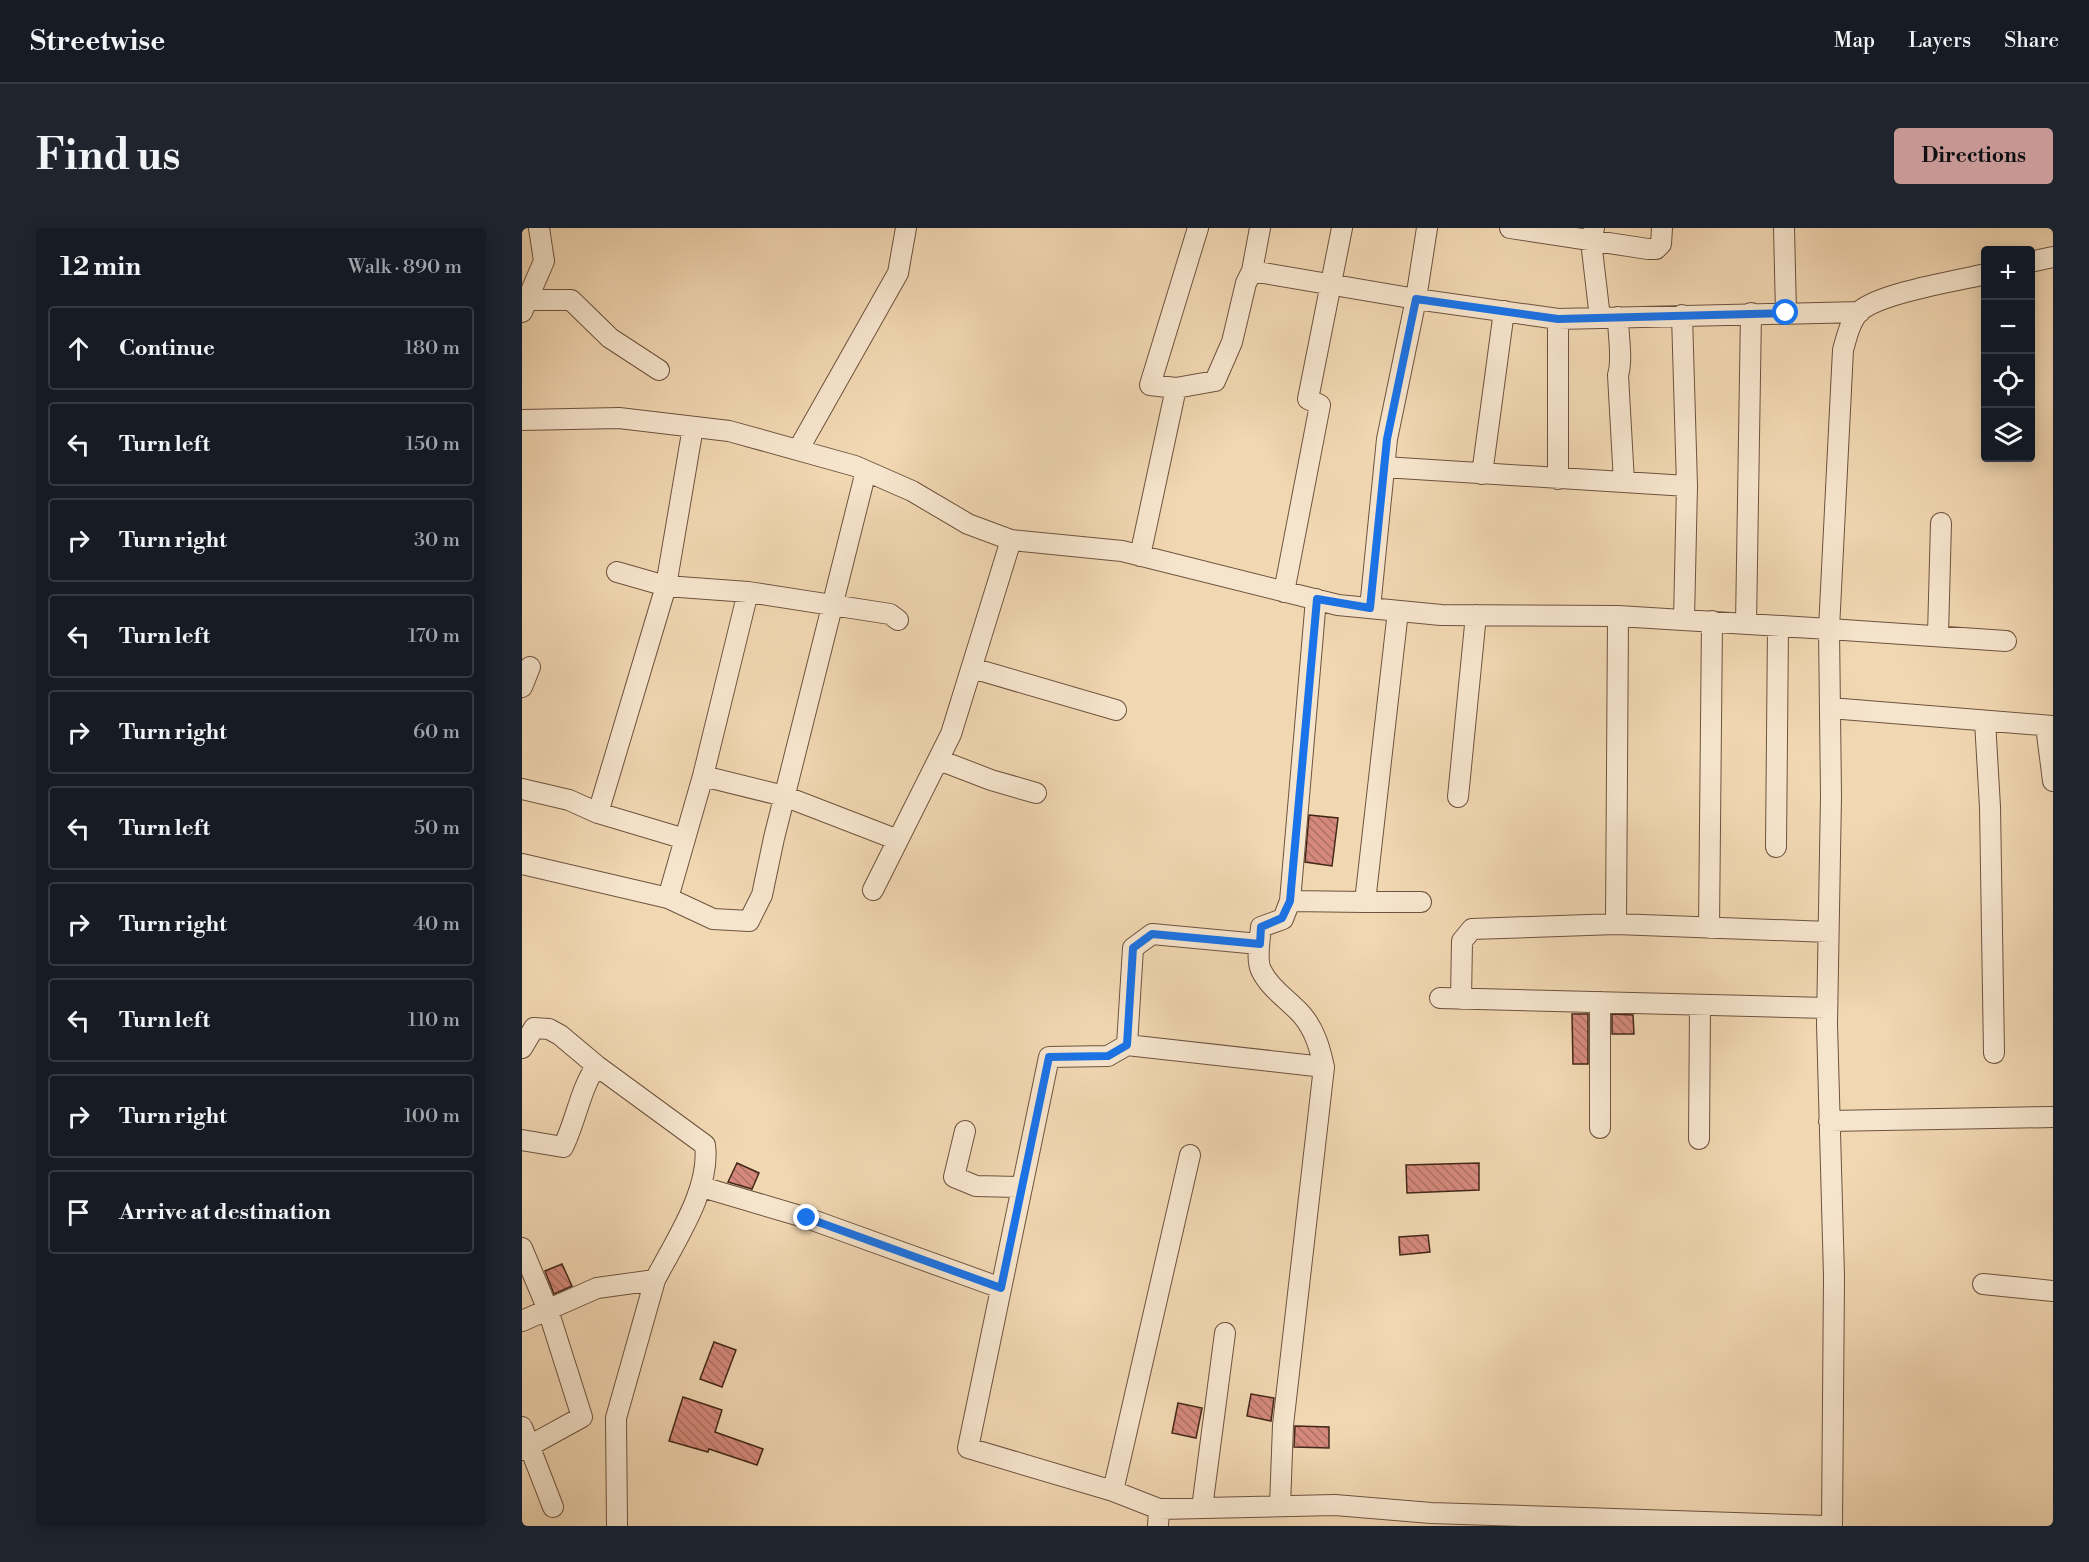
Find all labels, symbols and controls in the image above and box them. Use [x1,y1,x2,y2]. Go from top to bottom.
text: Streetwise [30,24,165,59]
text: Map [1834,28,1875,54]
text: Layers [1908,28,1971,54]
text: Share [2004,28,2059,54]
button: Directions [1894,128,2053,184]
text: Find us [36,130,180,183]
map controls [1981,246,2035,462]
button: + [1981,246,2035,300]
text: 12 min [60,251,141,283]
text: Walk · 890 m [348,255,462,280]
route start [1772,299,1798,325]
button: − [1981,300,2035,354]
icon: ahead [62,332,95,365]
text: Continue [119,335,215,362]
text: 180 m [405,336,460,361]
button: locate [1981,354,2035,408]
button: layers [1981,408,2035,462]
icon: left [62,428,95,461]
text: Turn left [119,431,210,458]
text: 150 m [405,432,460,457]
icon: right [62,524,95,557]
text: Turn right [119,527,227,554]
text: 30 m [414,528,460,553]
icon: left [62,620,95,653]
text: Turn left [119,623,210,650]
text: 170 m [408,624,460,649]
icon: right [62,716,95,749]
text: Turn right [119,719,227,746]
text: 60 m [413,720,460,745]
icon: left [62,812,95,845]
text: Turn left [119,815,210,842]
text: 50 m [414,816,460,841]
icon: right [62,908,95,941]
text: Turn right [119,911,227,938]
text: 40 m [413,912,460,937]
icon: left [62,1004,95,1037]
text: Turn left [119,1007,210,1034]
text: 110 m [408,1008,460,1033]
icon: right [62,1100,95,1133]
text: Turn right [119,1103,227,1130]
text: 100 m [404,1104,460,1129]
icon: arrive [62,1196,95,1229]
text: Arrive at destination [119,1199,331,1226]
route end [793,1204,819,1230]

